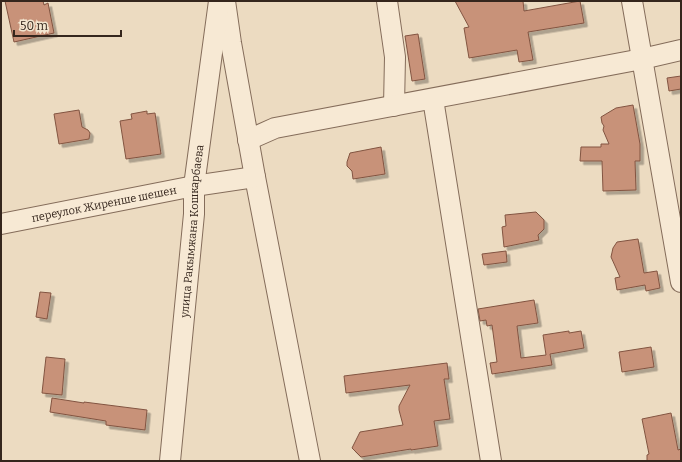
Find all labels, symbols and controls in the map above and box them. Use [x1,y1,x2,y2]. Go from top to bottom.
scale bar [14,12,121,38]
text: 50 m [20,19,49,33]
street label: улица Ракымжана Кошкарбаева [178,144,207,319]
street label: переулок Жиренше шешен [31,184,178,225]

